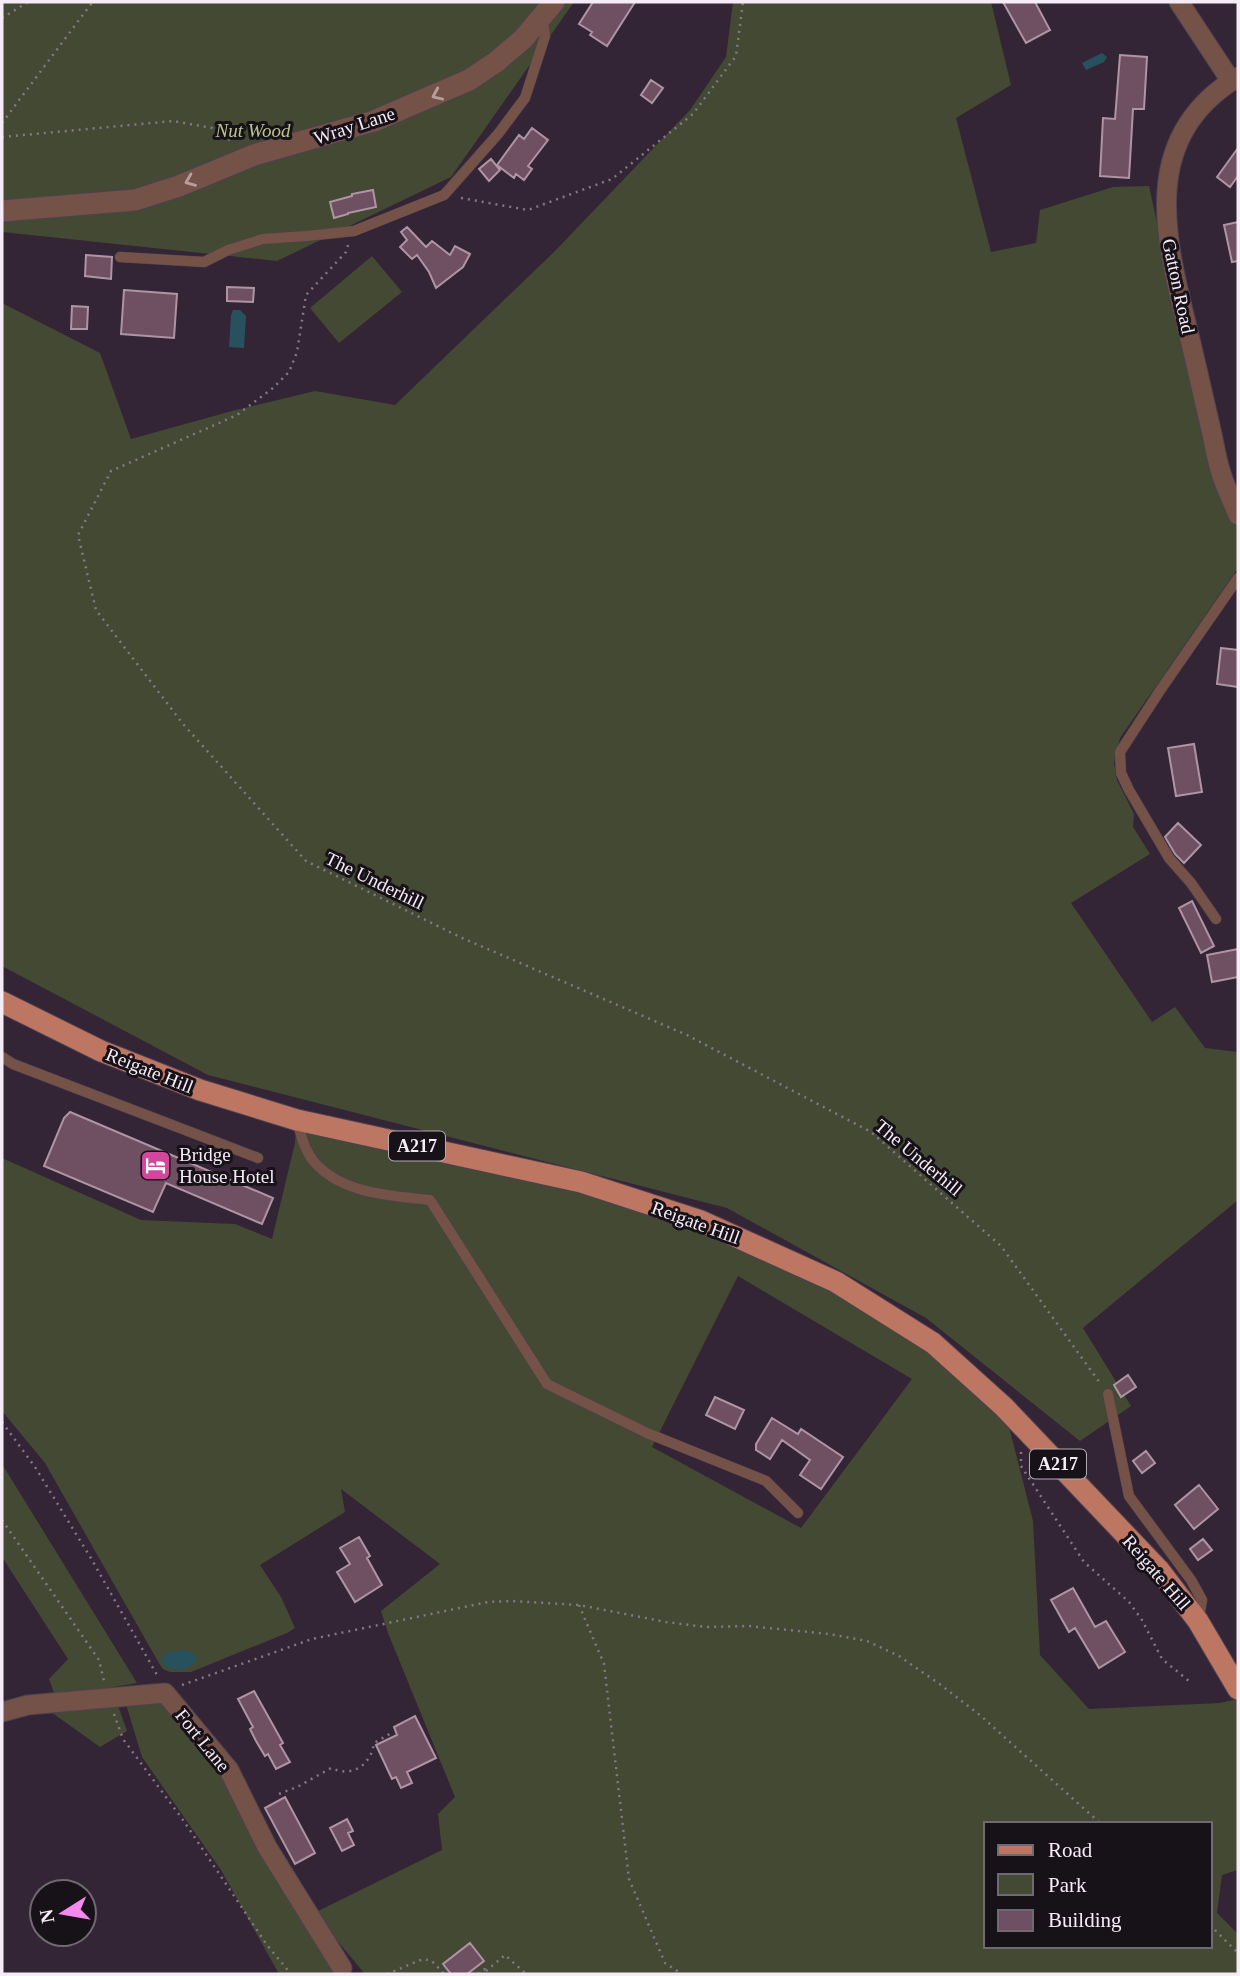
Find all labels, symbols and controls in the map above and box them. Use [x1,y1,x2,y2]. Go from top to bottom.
one-way arrow [432,87,444,101]
street label: Wray Lane [311,102,397,148]
park label: Nut Wood [215,120,291,141]
one-way arrow [185,173,198,187]
street label: Gatton Road [1158,237,1199,336]
street label: The Underhill [322,848,428,913]
street label: Reigate Hill [103,1043,197,1097]
street label: The Underhill [871,1115,966,1200]
road number: A217 [389,1132,445,1161]
place label: Bridge House Hotel [179,1144,275,1187]
hotel icon: Bridge House Hotel [139,1148,173,1182]
street label: Reigate Hill [649,1197,743,1248]
road number: A217 [1030,1450,1086,1478]
street label: Reigate Hill [1118,1531,1195,1614]
street label: Fort Lane [171,1705,234,1776]
legend [984,1822,1212,1948]
text: Road [1048,1838,1093,1862]
text: Park [1048,1873,1087,1897]
north arrow [28,1878,98,1948]
text: N [35,1907,58,1925]
text: Building [1048,1908,1122,1932]

